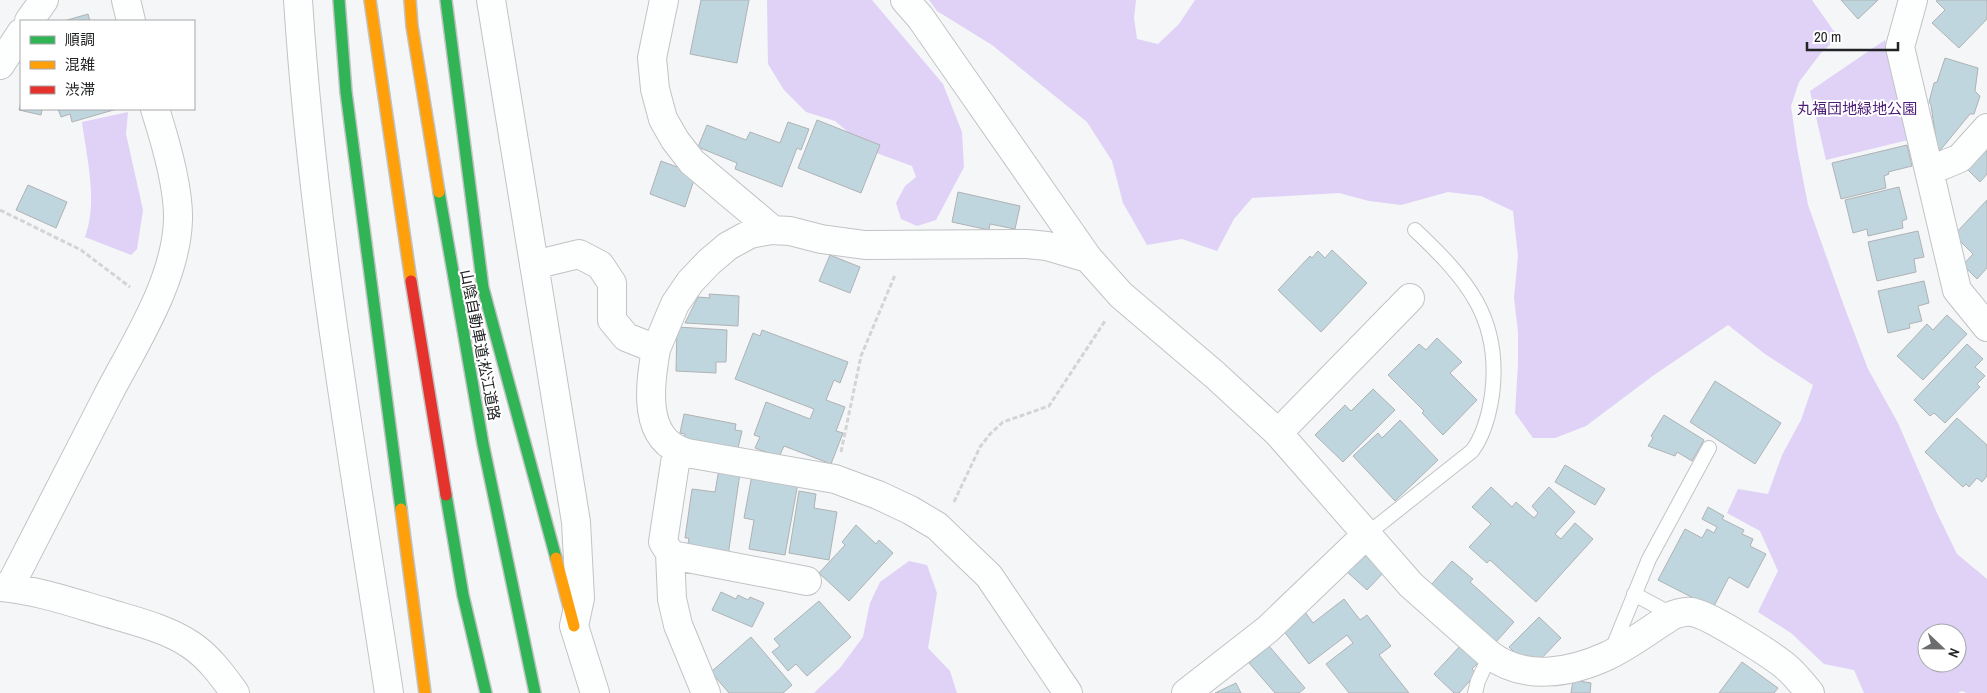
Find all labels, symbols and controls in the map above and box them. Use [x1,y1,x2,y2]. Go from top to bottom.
legend [20,20,195,110]
scale bar [1807,20,1898,52]
text: 20 m [1814,26,1841,47]
text: 順調 [65,29,95,50]
text: 混雑 [65,54,95,75]
text: 渋滞 [65,79,95,100]
park label: 丸福団地緑地公園 [1797,98,1917,119]
street label: 山陰自動車道;松江道路 [456,268,505,422]
north arrow [1917,623,1967,673]
text: N [1944,646,1964,660]

